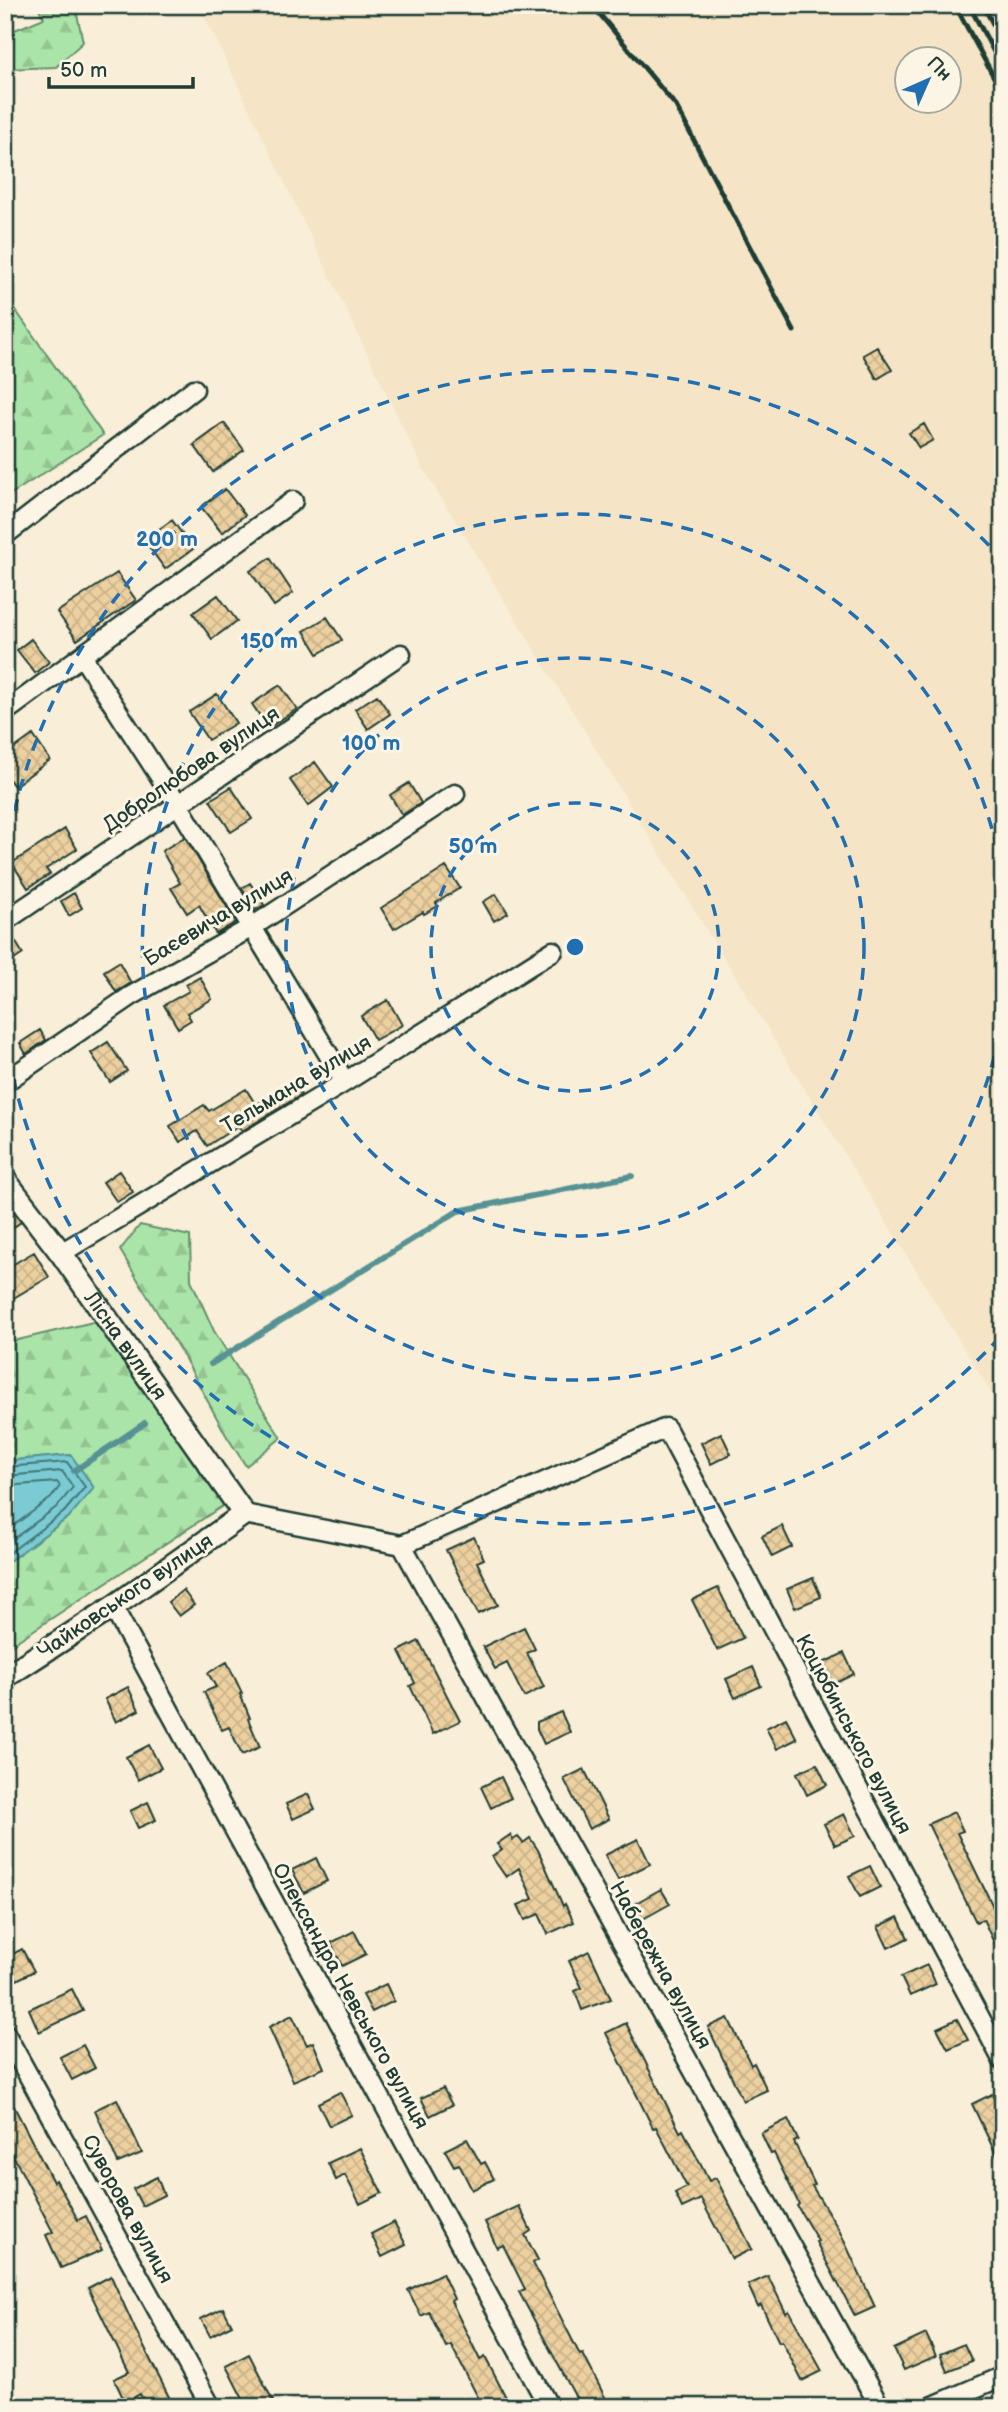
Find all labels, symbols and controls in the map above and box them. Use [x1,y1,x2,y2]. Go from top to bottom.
scale bar [49,46,192,90]
north arrow [892,46,962,116]
text: Пн [922,52,956,86]
text: 50 m [60,58,107,83]
text: 200 m [136,527,198,552]
text: 150 m [240,629,298,654]
street label: Добролюбова вулиця [98,701,284,838]
text: 100 m [342,731,400,756]
text: 50 m [449,834,497,859]
street label: Баєевича вулиця [139,863,297,972]
centre of rings [563,935,587,959]
street label: Тельмана вулиця [217,1030,376,1139]
street label: Лісна вулиця [78,1286,172,1405]
street label: Чайковського вулиця [33,1528,218,1664]
street label: Коцюбинського вулиця [790,1630,917,1838]
street label: Олександра Невського вулиця [267,1859,434,2134]
street label: Набережна вулиця [604,1877,717,2053]
street label: Суворова вулиця [76,2131,179,2288]

